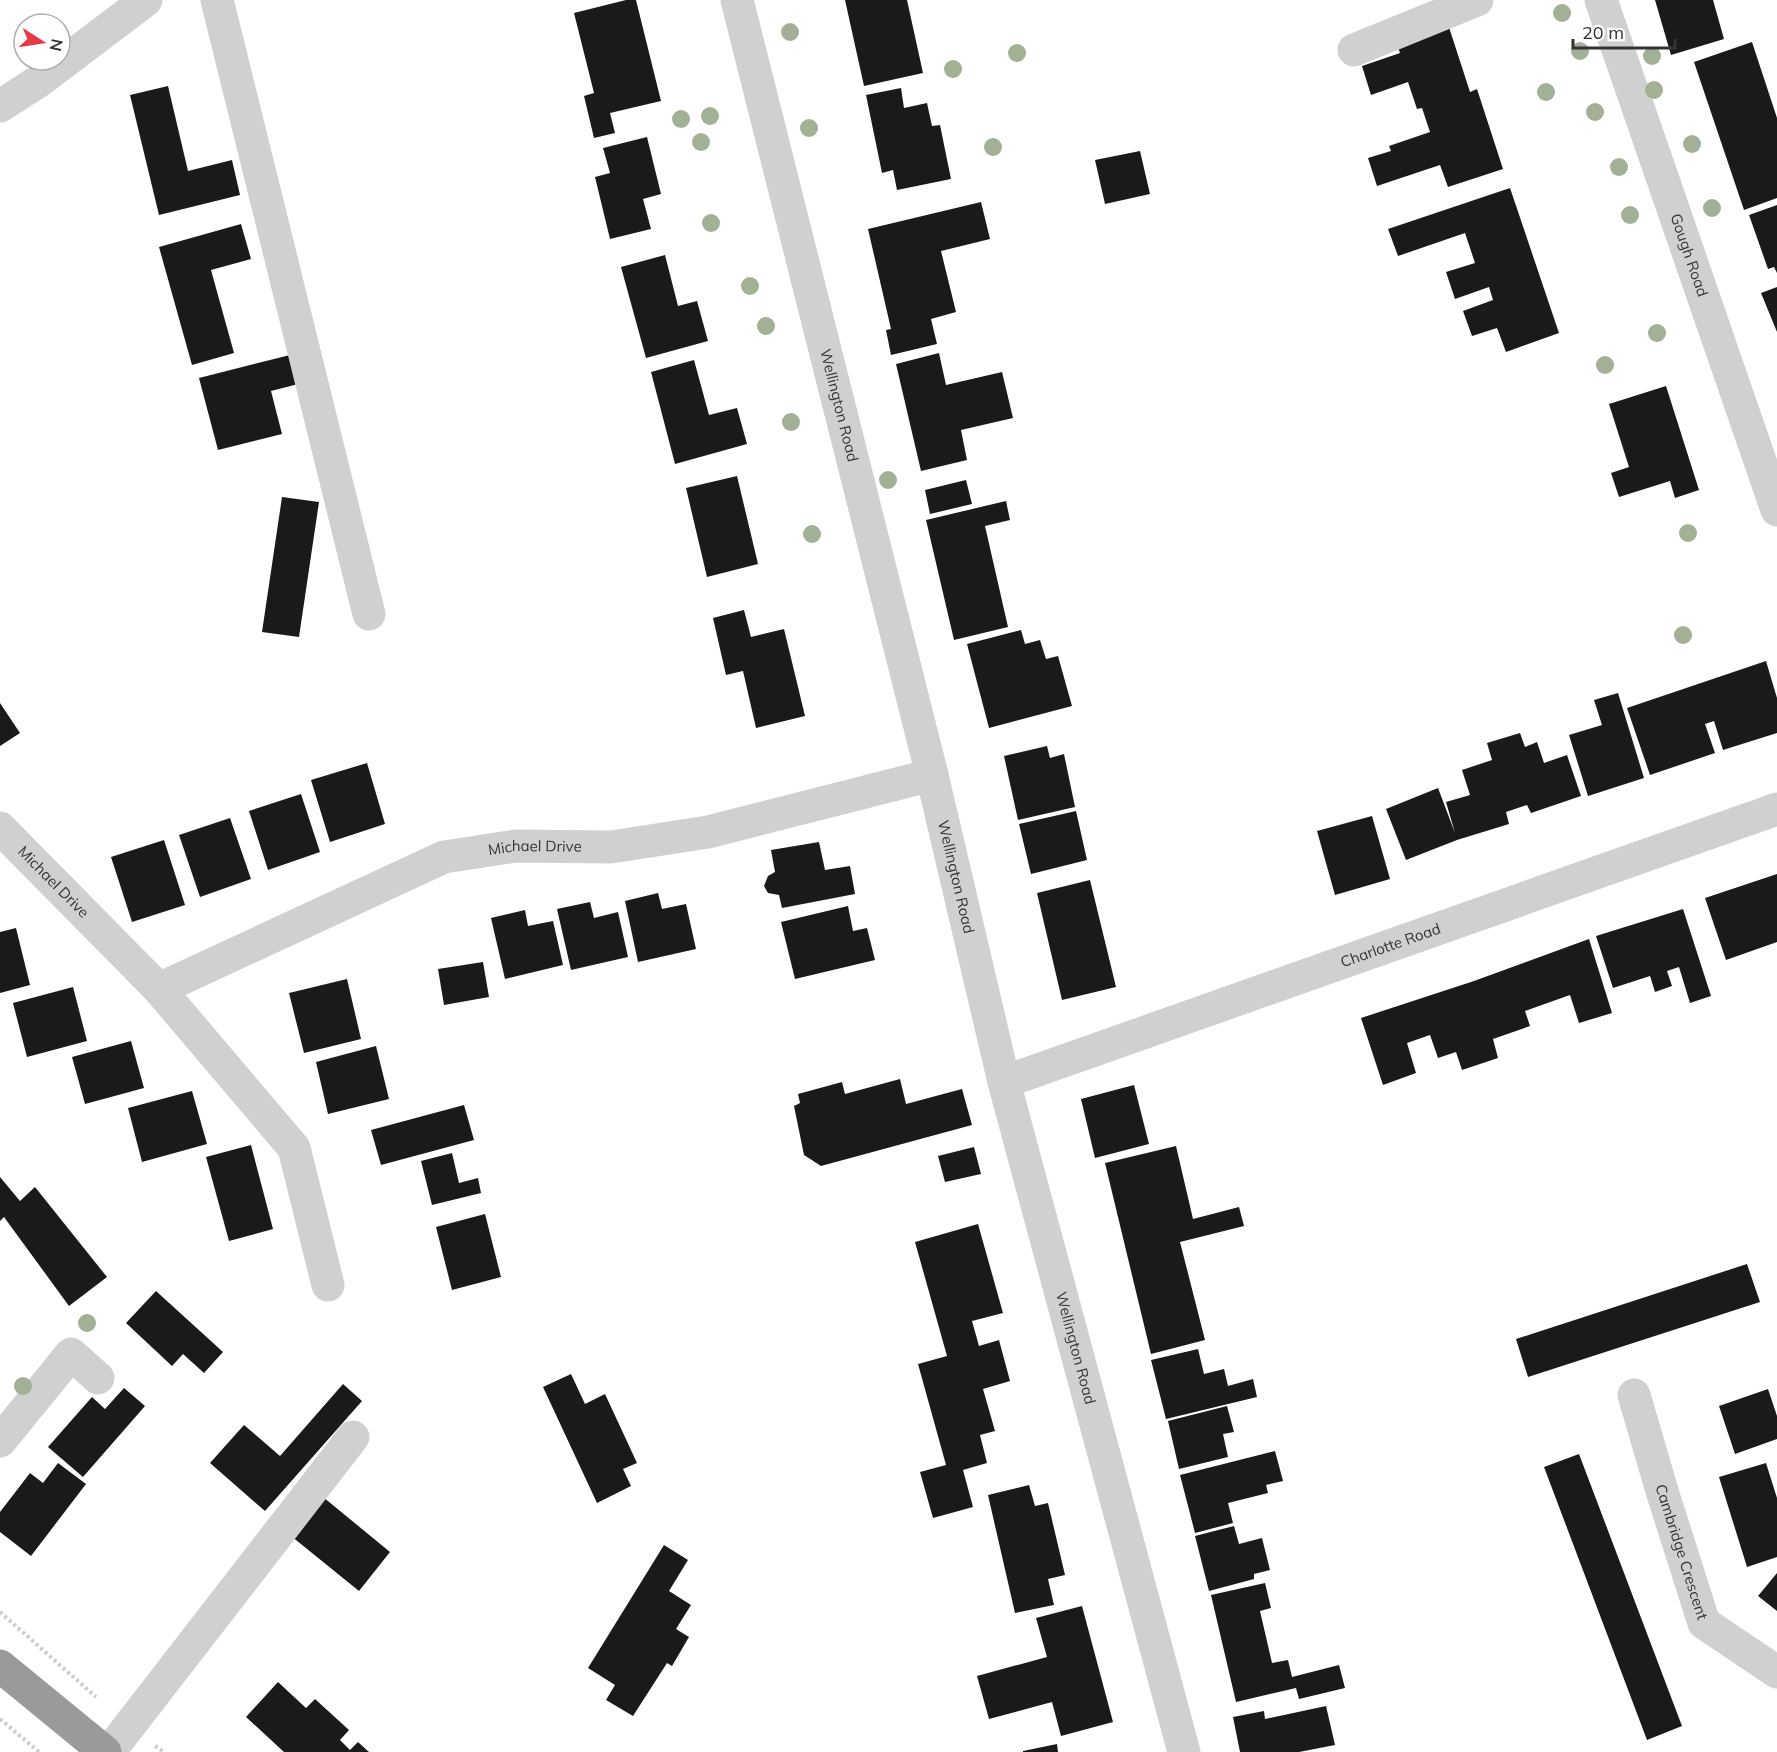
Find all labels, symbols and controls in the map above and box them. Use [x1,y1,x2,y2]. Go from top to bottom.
north arrow [12,12,72,72]
scale bar [1573,12,1675,50]
text: 20 m [1582,21,1624,44]
text: N [46,37,68,53]
street label: Gough Road [1666,211,1713,299]
street label: Wellington Road [816,347,863,464]
street label: Wellington Road [934,818,979,936]
street label: Michael Drive [487,836,582,859]
street label: Michael Drive [14,842,93,922]
street label: Charlotte Road [1338,919,1443,971]
street label: Wellington Road [1052,1290,1100,1406]
street label: Cambridge Crescent [1652,1482,1712,1622]

